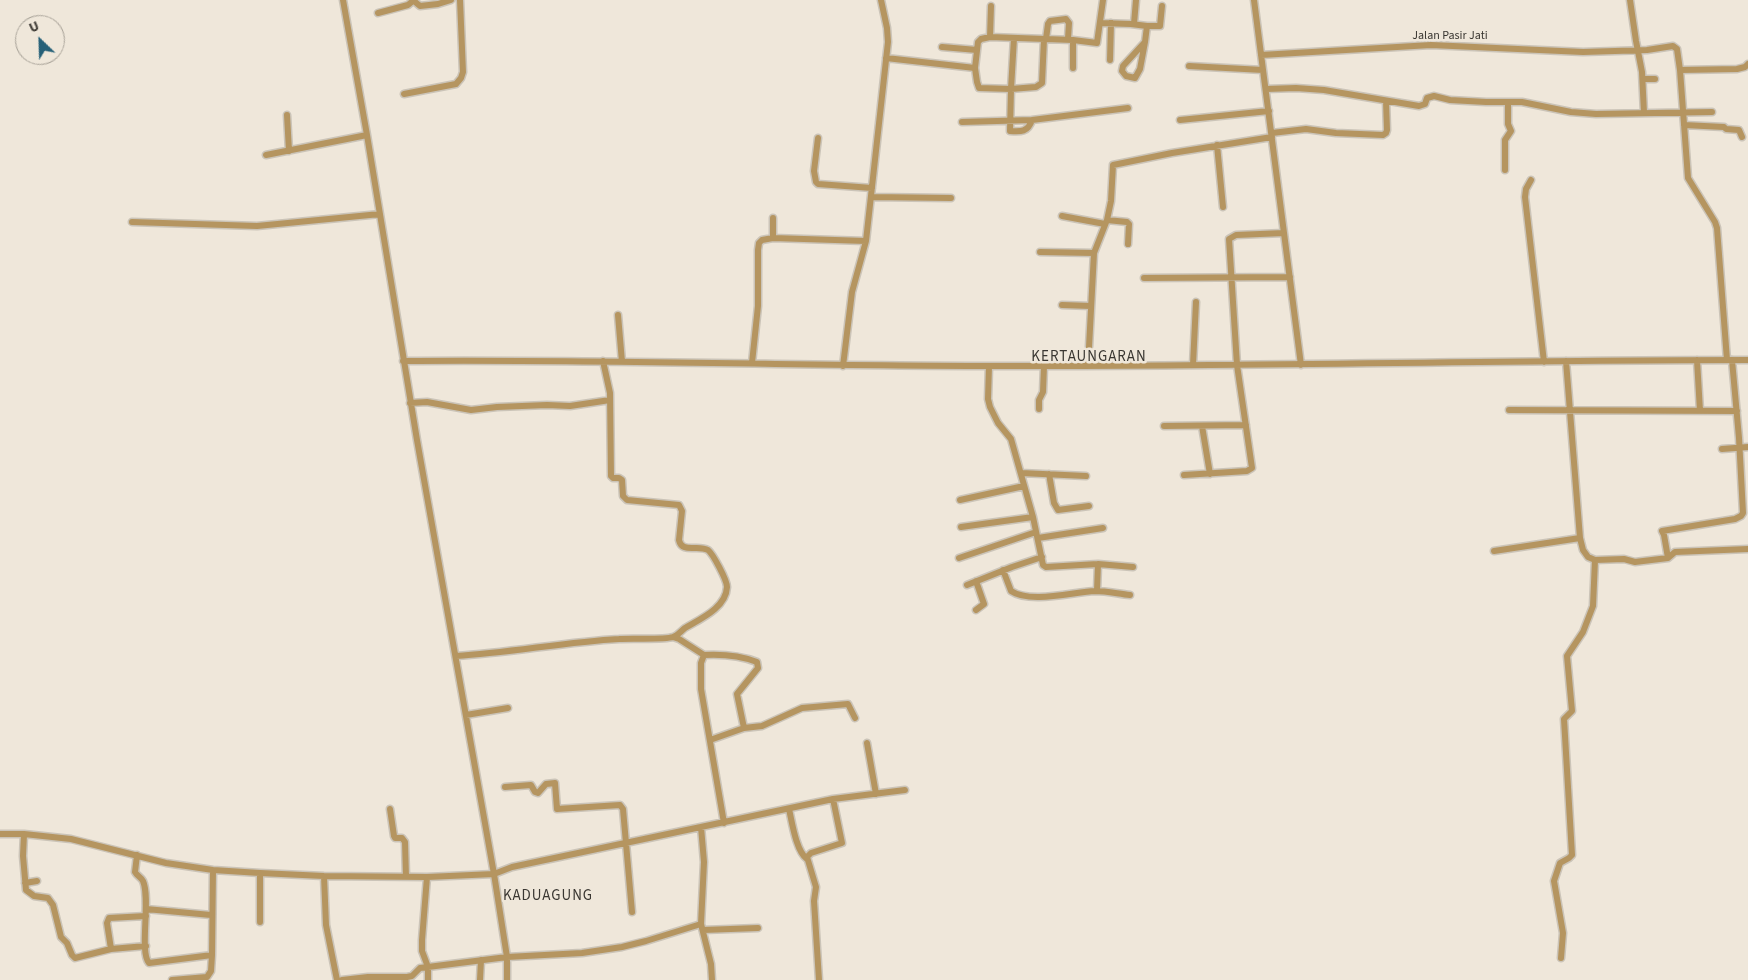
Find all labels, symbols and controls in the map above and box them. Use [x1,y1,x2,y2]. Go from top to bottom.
north arrow [15,15,65,65]
text: U [26,16,43,38]
street label: Jalan Pasir Jati [1412,29,1488,43]
district label: KERTAUNGARAN [1030,349,1148,367]
district label: KADUAGUNG [502,888,594,906]

